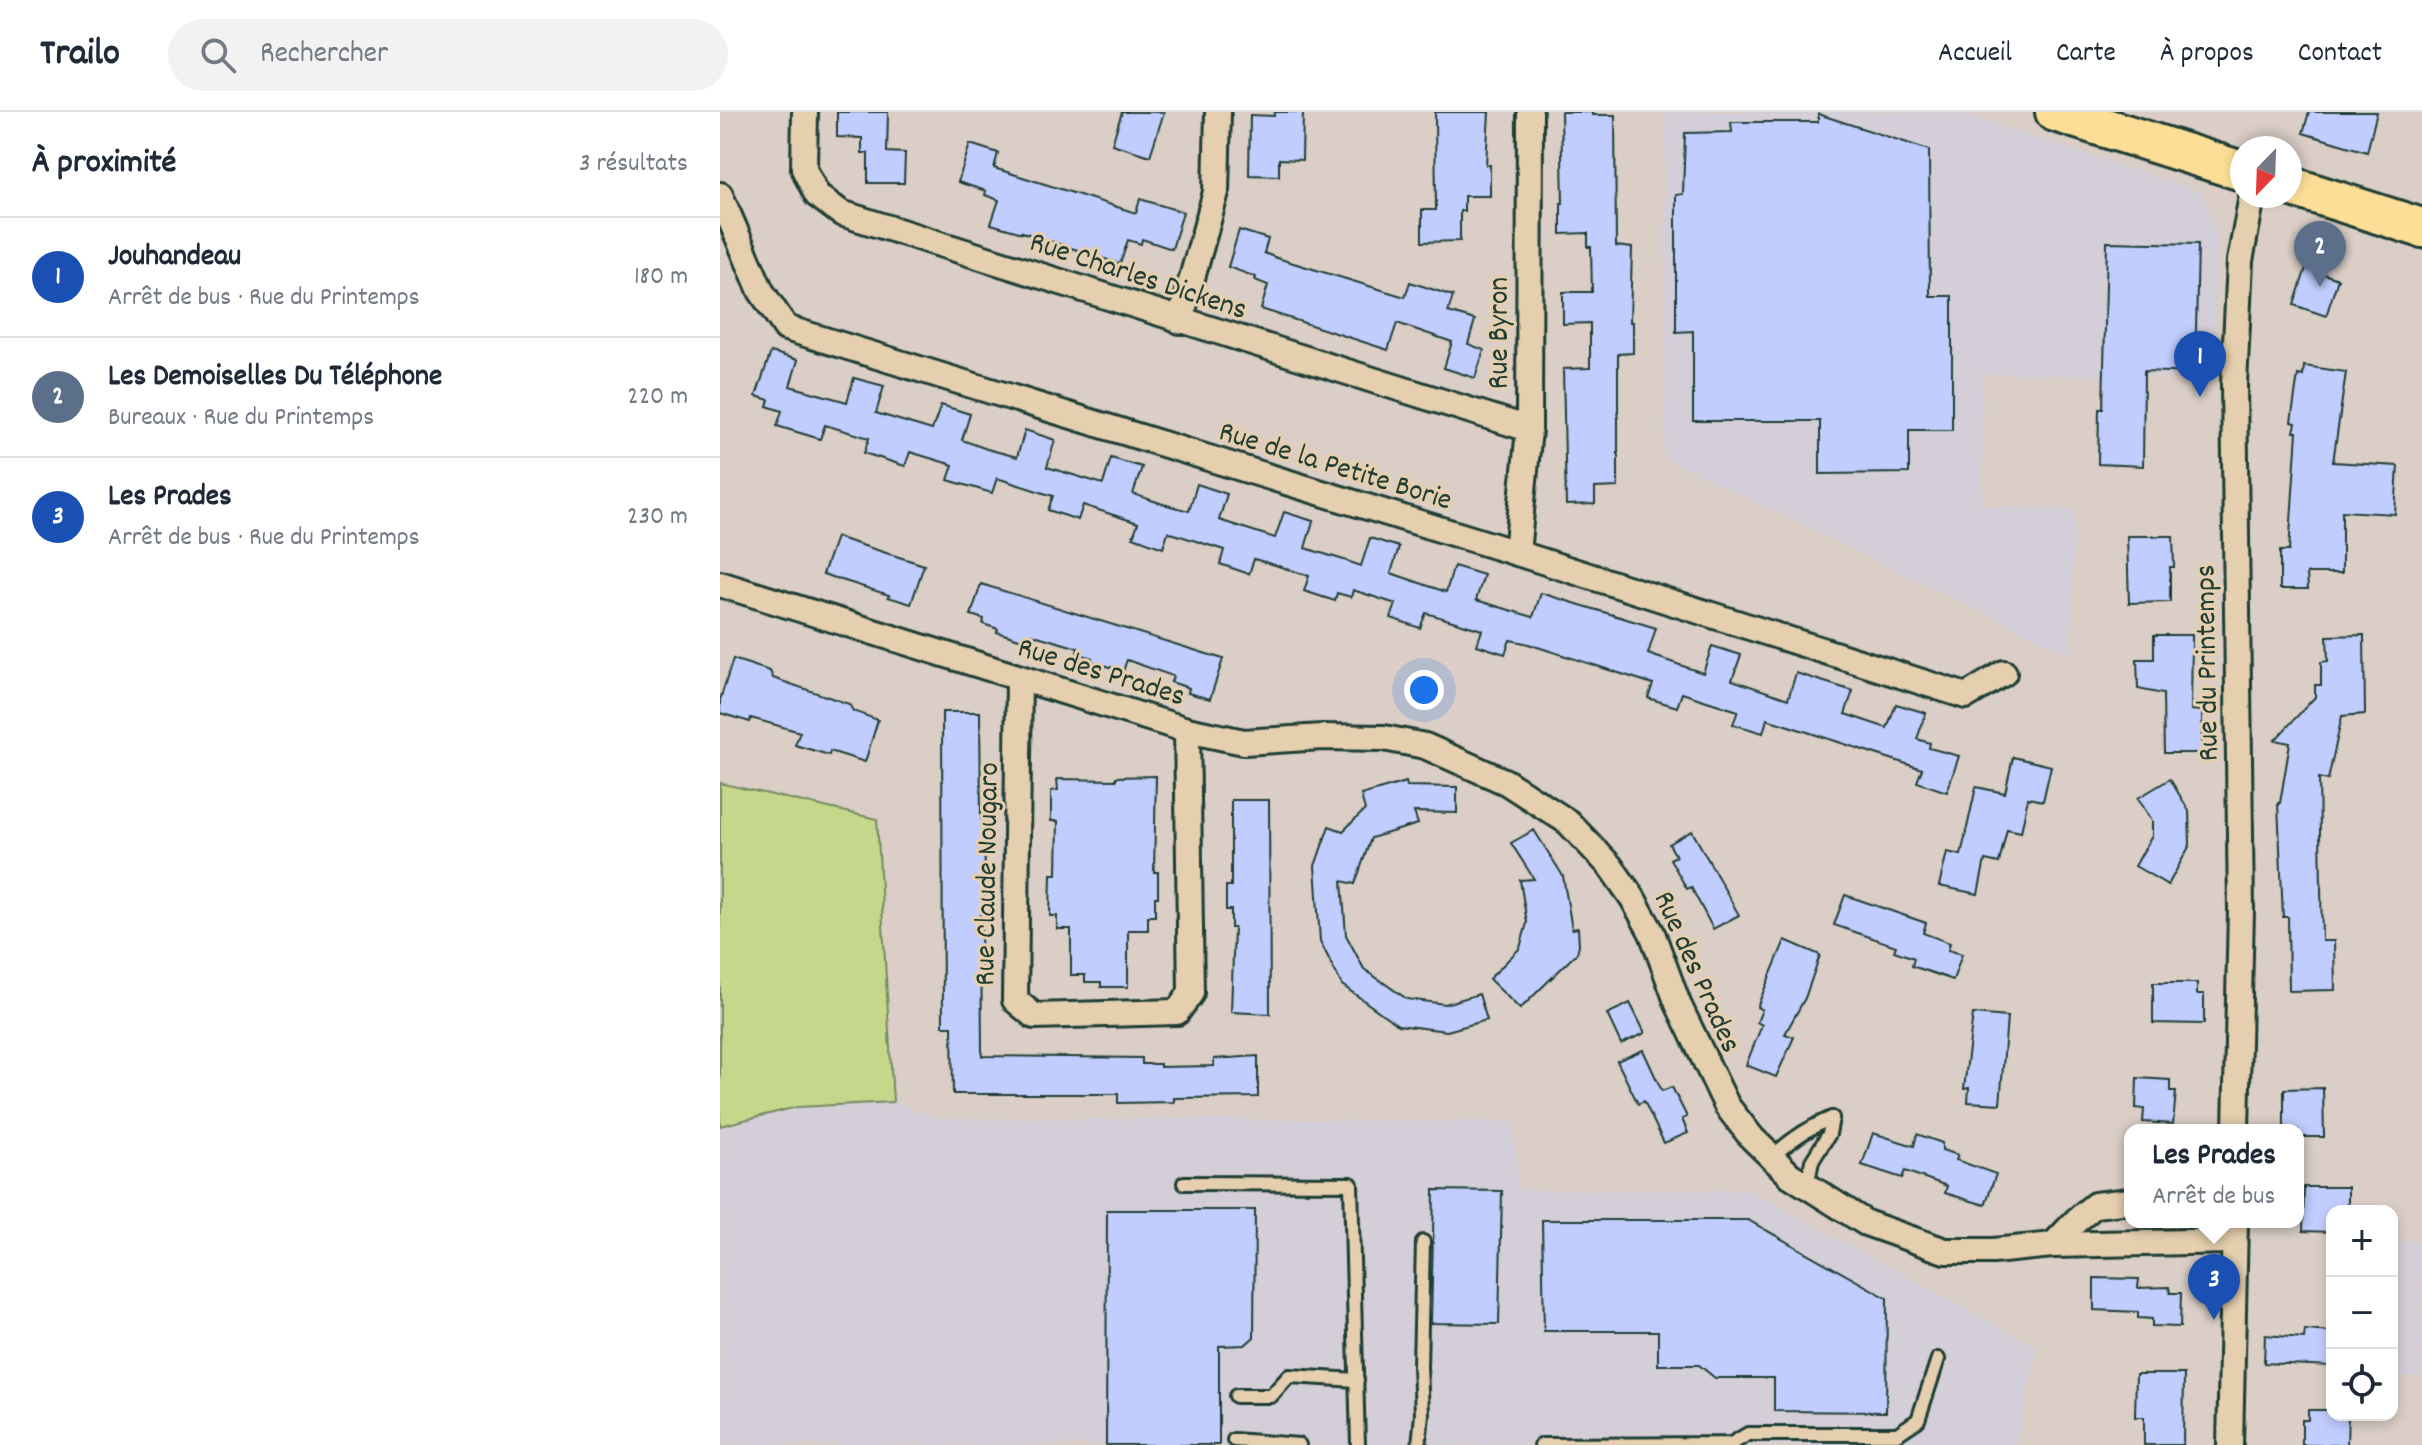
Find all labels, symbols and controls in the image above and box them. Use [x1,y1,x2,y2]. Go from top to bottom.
search box [168,19,728,91]
text: Trailo [40,28,120,83]
icon: search [196,33,240,77]
text: Rechercher [260,34,388,77]
text: Accueil [1938,35,2012,75]
text: Carte [2056,35,2116,75]
text: À propos [2160,35,2254,75]
text: Contact [2298,35,2382,75]
north arrow [2230,136,2302,208]
text: À proximité [32,140,176,189]
text: 3 résultats [579,146,688,183]
pin: 2 [2294,221,2346,287]
street label: Rue Charles Dickens [1023,223,1252,334]
text: Jouhandeau [108,237,241,280]
text: 1 [55,259,61,296]
text: 180 m [634,259,688,296]
street label: Rue Byron [1480,277,1523,389]
text: Arrêt de bus · Rue du Printemps [108,280,420,317]
pin: 1 [2174,331,2226,397]
text: Les Demoiselles Du Téléphone [108,357,442,400]
text: 2 [52,379,64,416]
text: 220 m [627,379,688,416]
text: Bureaux · Rue du Printemps [108,400,374,437]
street label: Rue de la Petite Borie [1213,412,1457,524]
text: Les Prades [108,477,232,520]
text: 3 [52,499,64,536]
text: 230 m [627,499,688,536]
text: Arrêt de bus · Rue du Printemps [108,520,420,557]
street label: Rue du Printemps [2186,564,2233,762]
street label: Rue des Prades [1012,628,1190,720]
your location [1404,670,1444,710]
street label: Rue Claude Nougaro [966,762,1013,986]
street label: Rue des Prades [1640,885,1750,1061]
popup [2124,1124,2304,1228]
text: Les Prades [2152,1136,2276,1179]
text: Arrêt de bus [2152,1179,2275,1216]
map controls [2326,1205,2398,1421]
button: + [2326,1205,2398,1277]
pin: 3 [2188,1254,2240,1320]
button: − [2326,1277,2398,1349]
button: locate [2326,1349,2398,1421]

